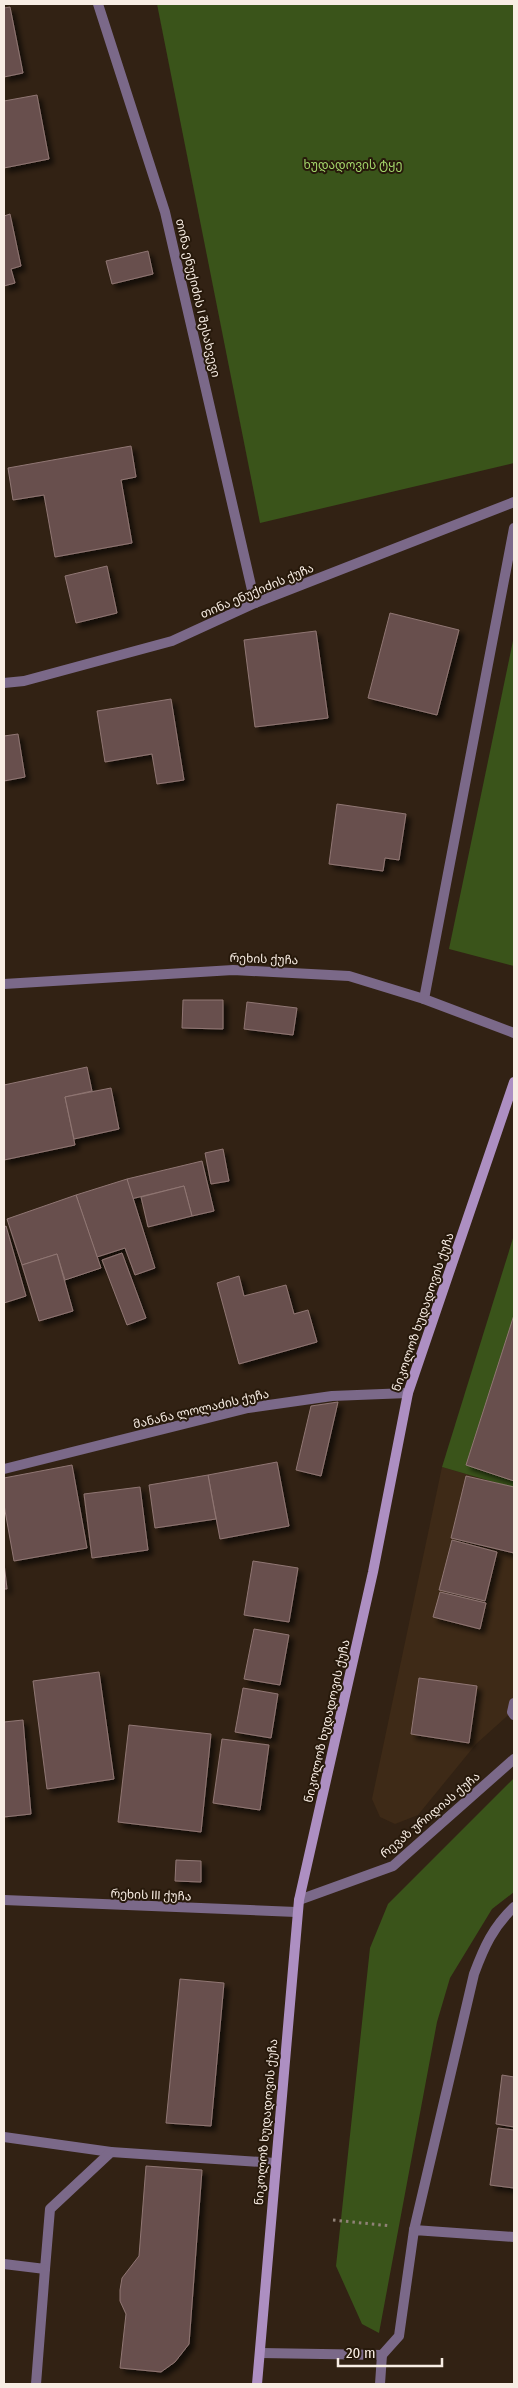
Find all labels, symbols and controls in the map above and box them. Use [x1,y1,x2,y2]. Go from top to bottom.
park label: ხუდადოვის ტყე [304,158,402,173]
street label: თინა ენუქიძის I შესახვევი [173,217,223,379]
street label: თინა ენუქიძის ქუჩა [198,561,316,621]
street label: რეხის ქუჩა [229,951,299,967]
street label: ნიკოლოზ ხუდადოვის ქუჩა [389,1231,458,1394]
street label: მანანა ლოლაძის ქუჩა [132,1387,271,1432]
street label: ნიკოლოზ ხუდადოვის ქუჩა [301,1638,354,1804]
street label: რევაზ ურიდიას ქუჩა [377,1769,483,1862]
street label: რეხის III ქუჩა [110,1887,192,1903]
street label: ნიკოლოზ ხუდადოვის ქუჩა [252,2038,281,2206]
scale bar [338,2336,442,2368]
text: 20 m [346,2344,376,2362]

